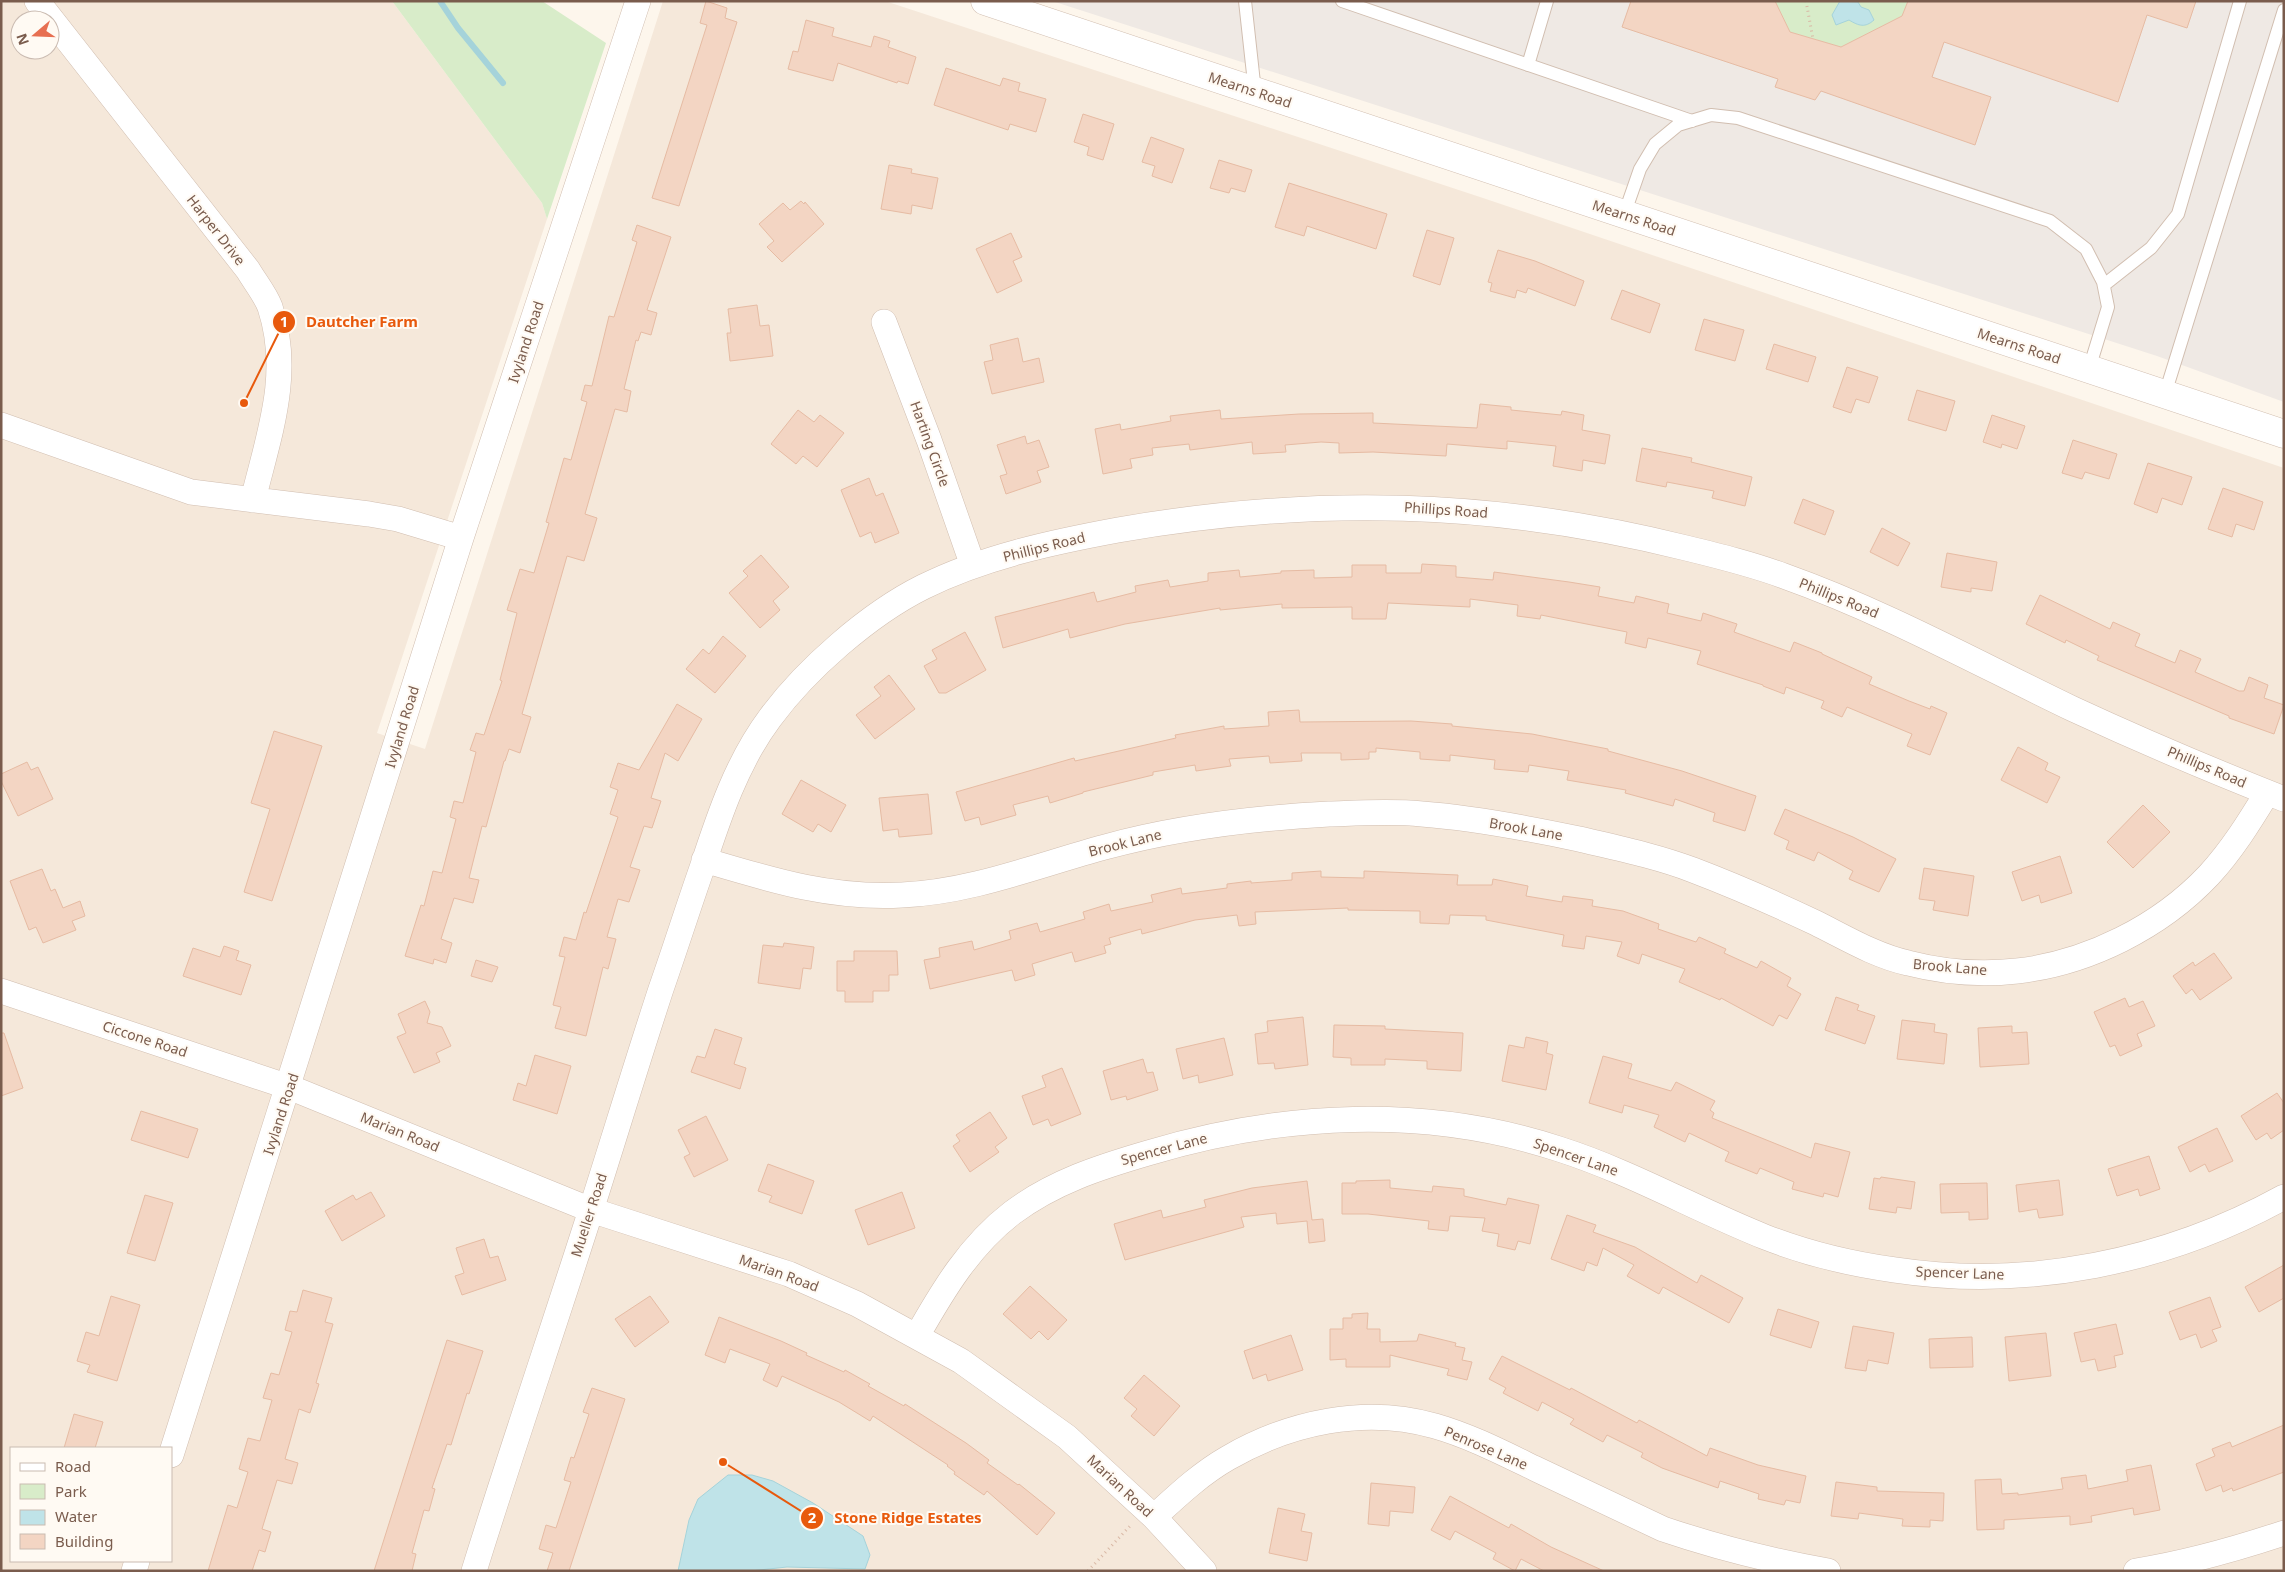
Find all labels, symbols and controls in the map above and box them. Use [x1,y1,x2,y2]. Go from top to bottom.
north arrow [10,10,60,60]
text: N [11,31,33,48]
street label: Mearns Road [1206,67,1294,112]
street label: Harper Drive [183,191,250,269]
street label: Mearns Road [1590,195,1678,240]
street label: Ivyland Road [503,298,548,385]
callout: Dautcher Farm [271,307,428,337]
text: 1 [280,311,288,331]
text: Dautcher Farm [306,311,418,331]
street label: Mearns Road [1975,323,2063,368]
street label: Harting Circle [906,398,955,489]
street label: Phillips Road [1403,497,1489,522]
street label: Phillips Road [1001,527,1087,566]
street label: Phillips Road [1797,573,1882,622]
street label: Ivyland Road [380,683,423,770]
street label: Phillips Road [2165,741,2250,792]
street label: Brook Lane [1488,813,1564,844]
street label: Brook Lane [1086,824,1163,861]
street label: Brook Lane [1912,954,1988,979]
street label: Ciccone Road [100,1016,190,1061]
street label: Ivyland Road [258,1070,303,1157]
street label: Marian Road [358,1107,443,1156]
street label: Spencer Lane [1119,1128,1209,1169]
street label: Spencer Lane [1531,1133,1621,1180]
street label: Mueller Road [566,1170,611,1259]
street label: Marian Road [737,1249,822,1296]
street label: Spencer Lane [1915,1261,2005,1284]
street label: Penrose Lane [1442,1421,1531,1474]
legend [10,1447,172,1562]
street label: Marian Road [1083,1450,1157,1521]
text: Road [55,1456,91,1476]
text: Park [55,1481,87,1501]
callout: Stone Ridge Estates [800,1503,992,1533]
text: Water [55,1506,97,1526]
text: 2 [808,1507,817,1527]
text: Stone Ridge Estates [834,1507,982,1527]
text: Building [55,1531,113,1551]

